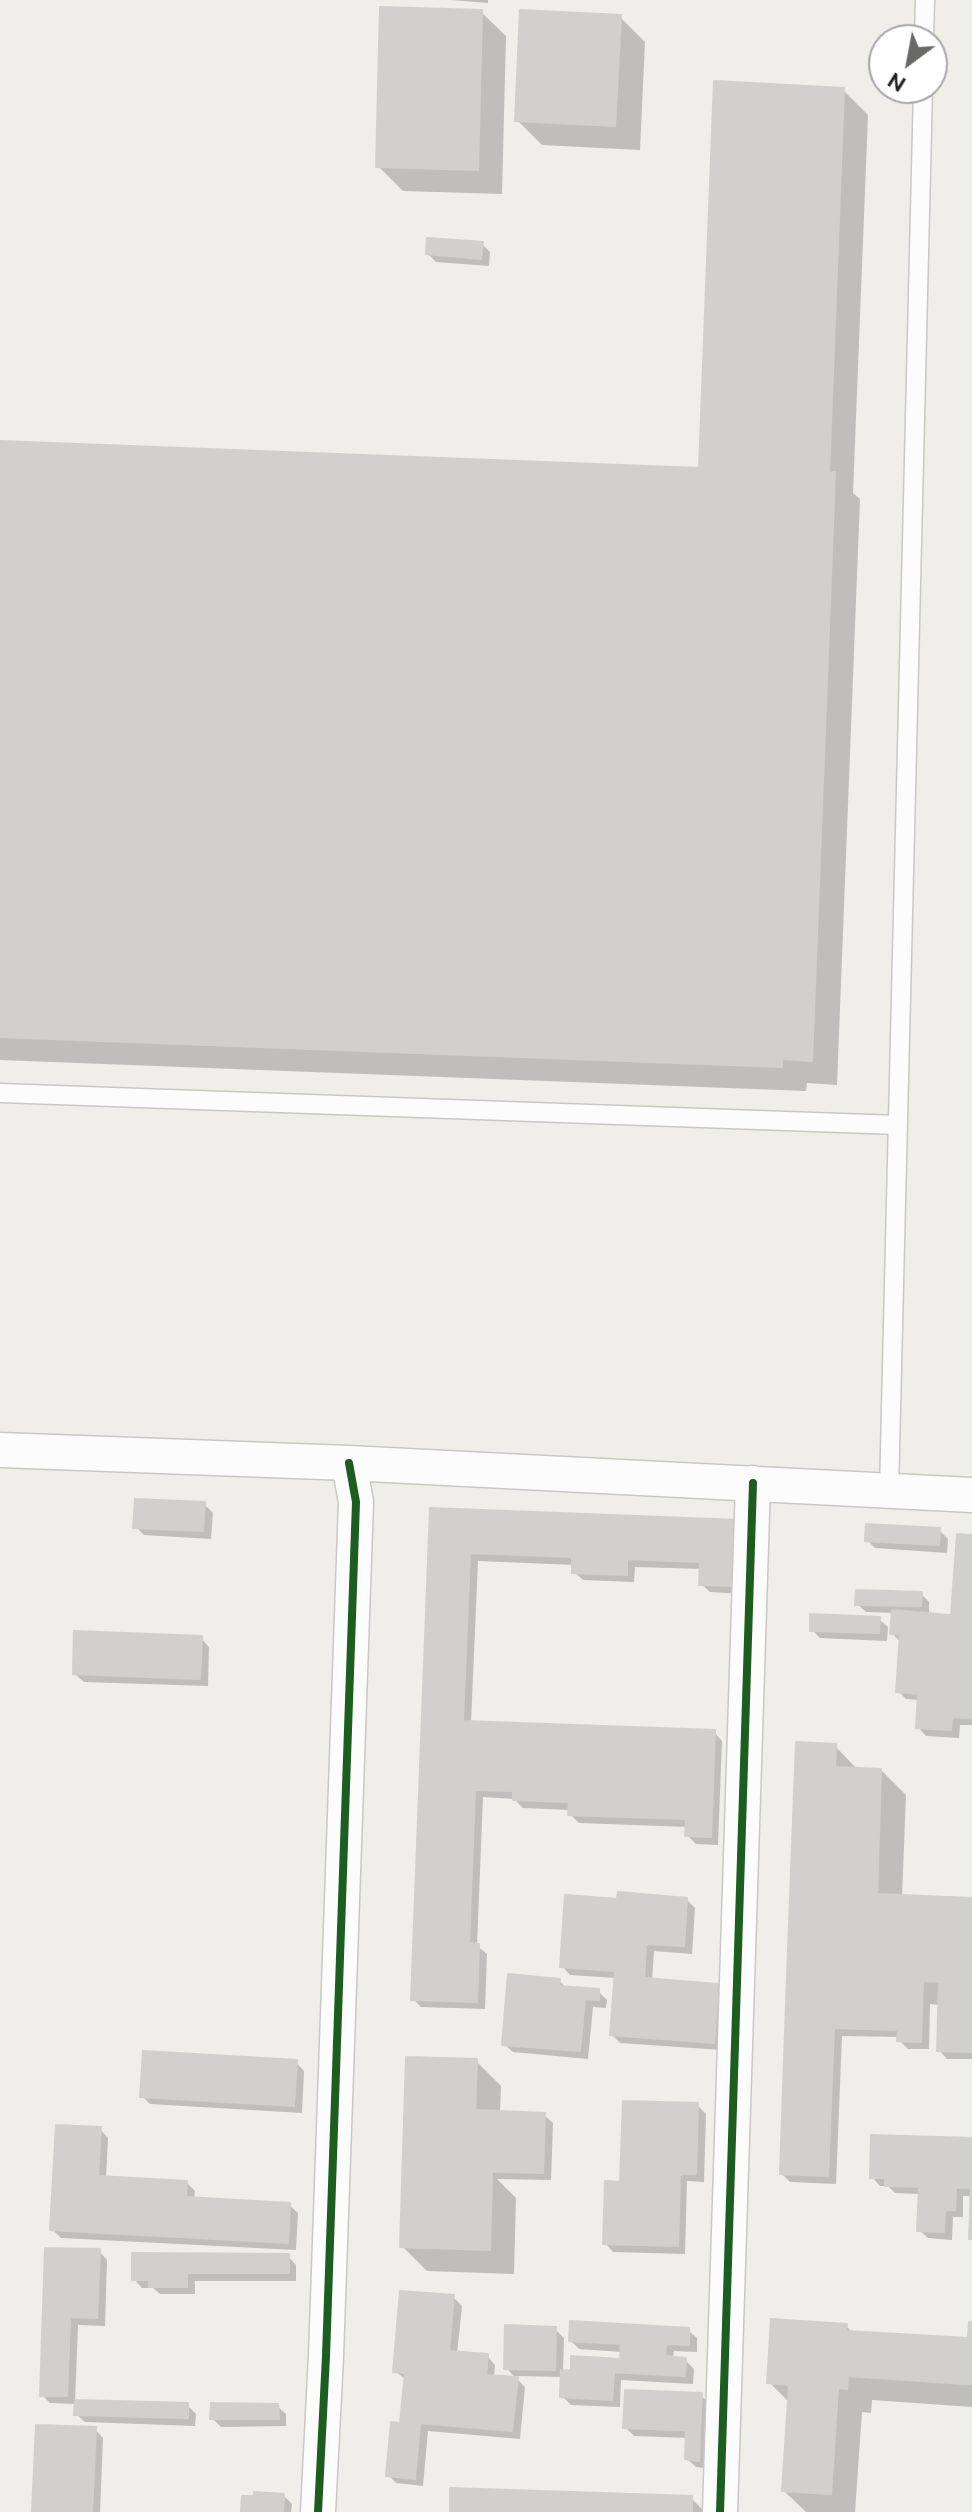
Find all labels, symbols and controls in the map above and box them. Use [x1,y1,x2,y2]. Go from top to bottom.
north arrow [868,24,948,104]
text: N [882,68,910,98]

